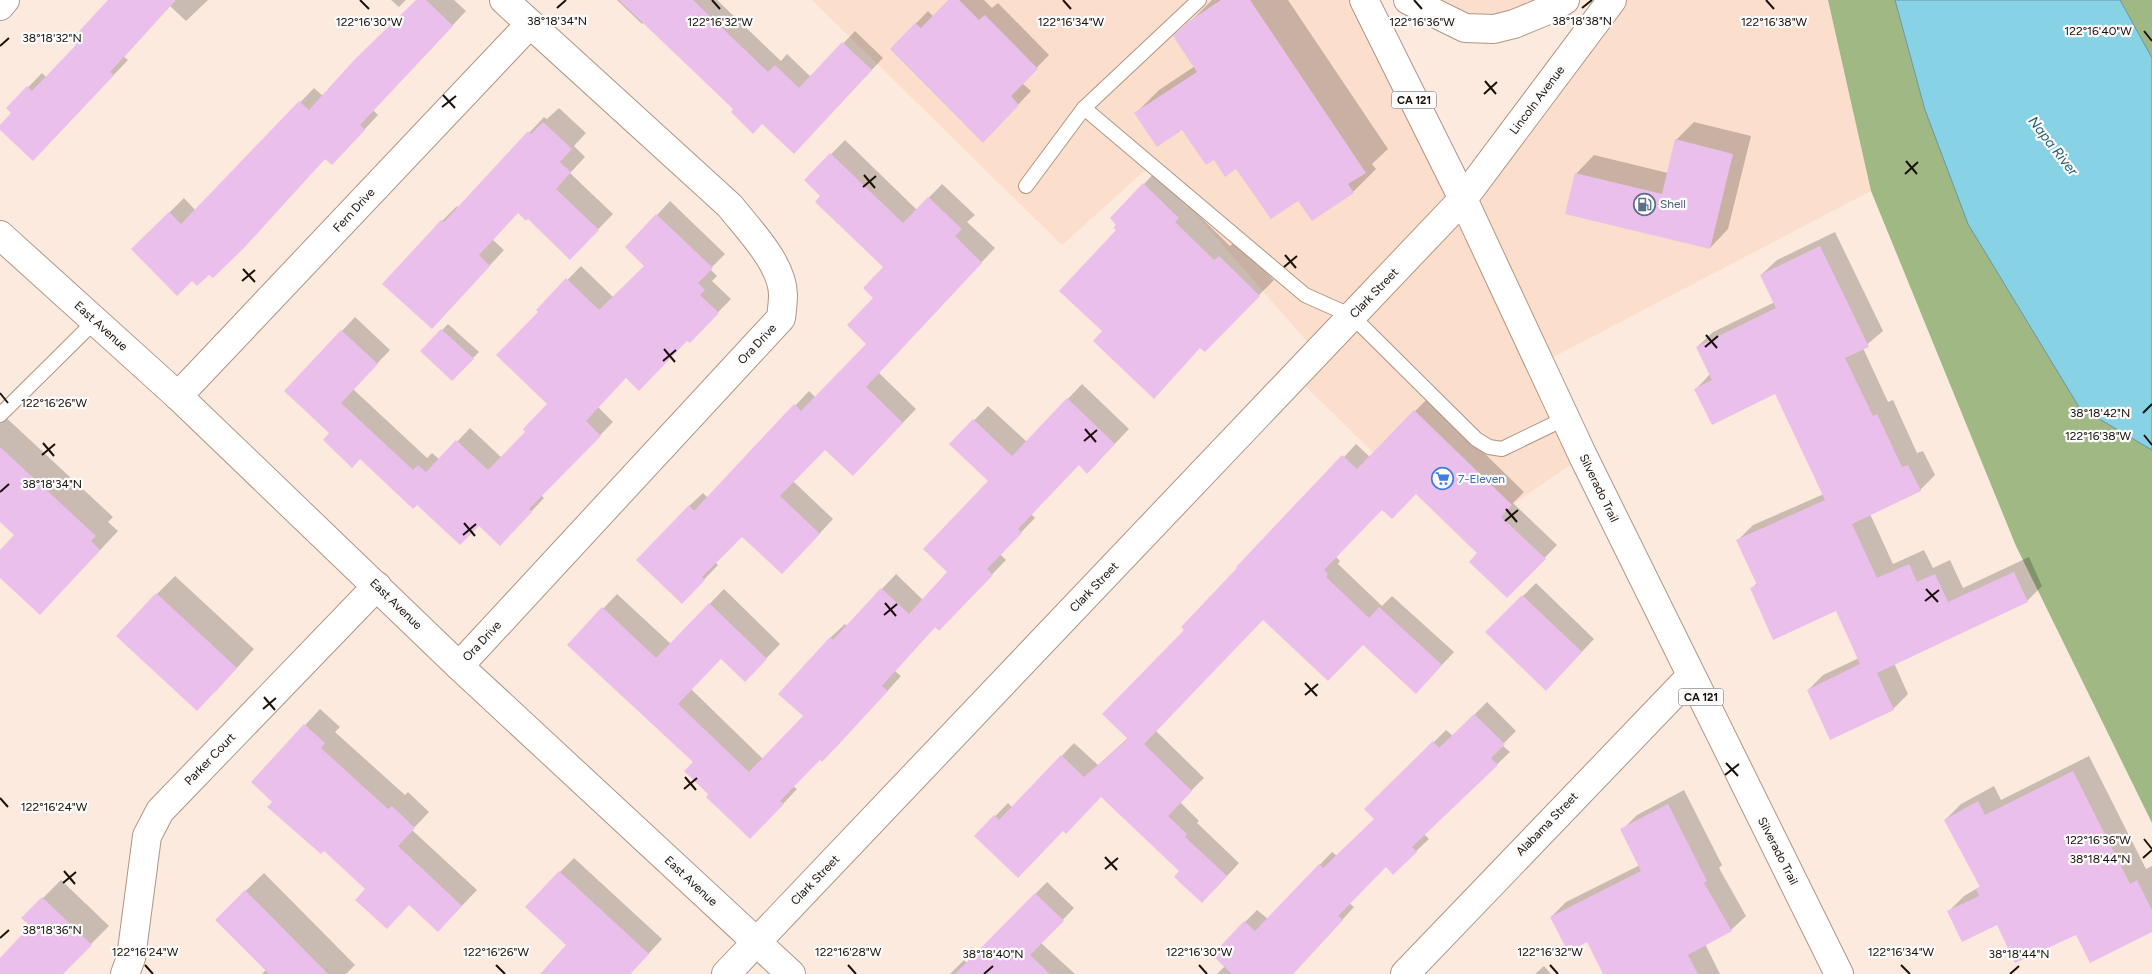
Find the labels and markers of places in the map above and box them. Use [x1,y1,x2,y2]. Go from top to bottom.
fuel station icon: Shell [1632,192,1656,216]
place label: Shell [1660,197,1686,211]
supermarket icon: 7-Eleven [1430,467,1454,491]
place label: 7-Eleven [1458,472,1505,486]

